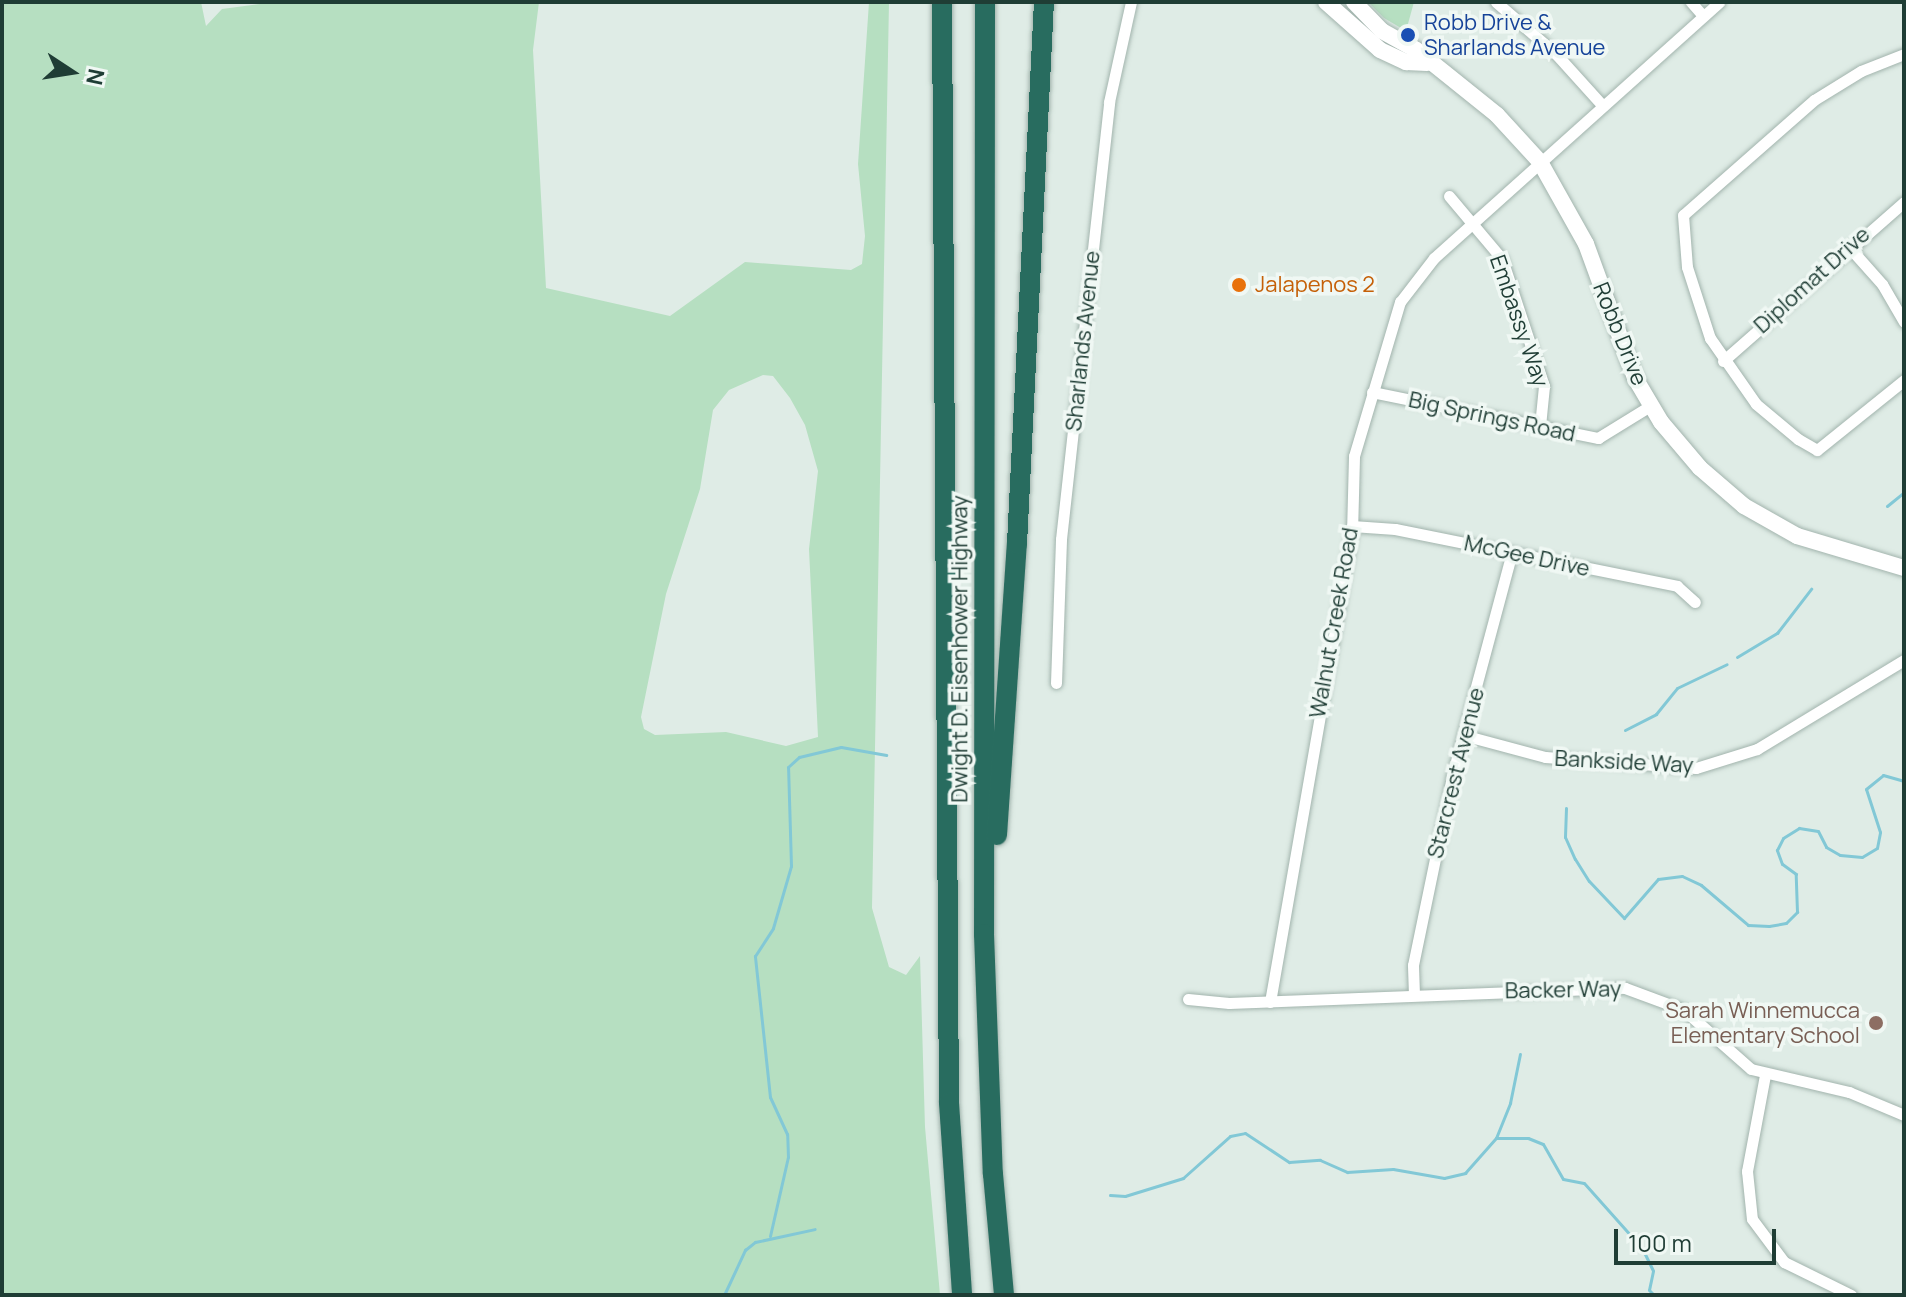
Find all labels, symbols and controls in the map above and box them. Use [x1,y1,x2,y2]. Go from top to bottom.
place label: Robb Drive & Sharlands Avenue [1424,9,1605,60]
marker: Robb Drive & Sharlands Avenue [1399,26,1417,44]
north arrow [32,32,112,112]
text: N [79,66,112,88]
street label: Diplomat Drive [1749,221,1875,339]
street label: Sharlands Avenue [1060,249,1106,433]
street label: Embassy Way [1484,252,1554,390]
place label: Jalapenos 2 [1255,272,1375,298]
marker: Jalapenos 2 [1230,276,1248,294]
street label: Robb Drive [1587,279,1653,389]
street label: Big Springs Road [1406,386,1578,448]
street label: Dwight D. Eisenhower Highway [947,495,973,803]
street label: Walnut Creek Road [1304,526,1364,720]
street label: McGee Drive [1462,530,1592,582]
street label: Starcrest Avenue [1422,685,1490,861]
street label: Bankside Way [1554,745,1694,779]
street label: Backer Way [1505,976,1621,1004]
place label: Sarah Winnemucca Elementary School [1665,997,1860,1048]
marker: Sarah Winnemucca Elementary School [1867,1014,1885,1032]
scale bar [1618,1213,1780,1263]
text: 100 m [1628,1226,1692,1259]

